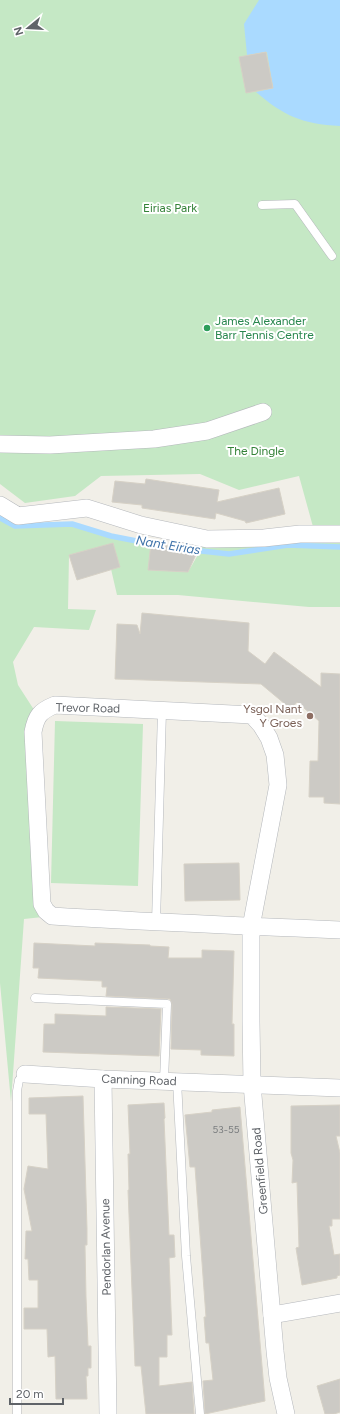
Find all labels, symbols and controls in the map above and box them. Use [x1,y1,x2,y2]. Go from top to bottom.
north arrow [8,8,48,48]
text: N [11,25,26,37]
park label: Eirias Park [143,201,197,215]
place label: James Alexander Barr Tennis Centre [215,314,314,342]
marker: James Alexander Barr Tennis Centre [202,323,212,333]
park label: The Dingle [228,444,285,458]
water label: Nant Eirias [135,532,201,558]
street label: Trevor Road [56,700,120,716]
place label: Ysgol Nant Y Groes [243,702,302,730]
marker: Ysgol Nant Y Groes [305,711,315,721]
street label: Canning Road [101,1072,177,1088]
house number: 53-55 [213,1123,240,1136]
street label: Greenfield Road [249,1127,271,1215]
street label: Pendorlan Avenue [98,1198,114,1296]
scale bar [10,1380,63,1406]
text: 20 m [16,1387,44,1401]

